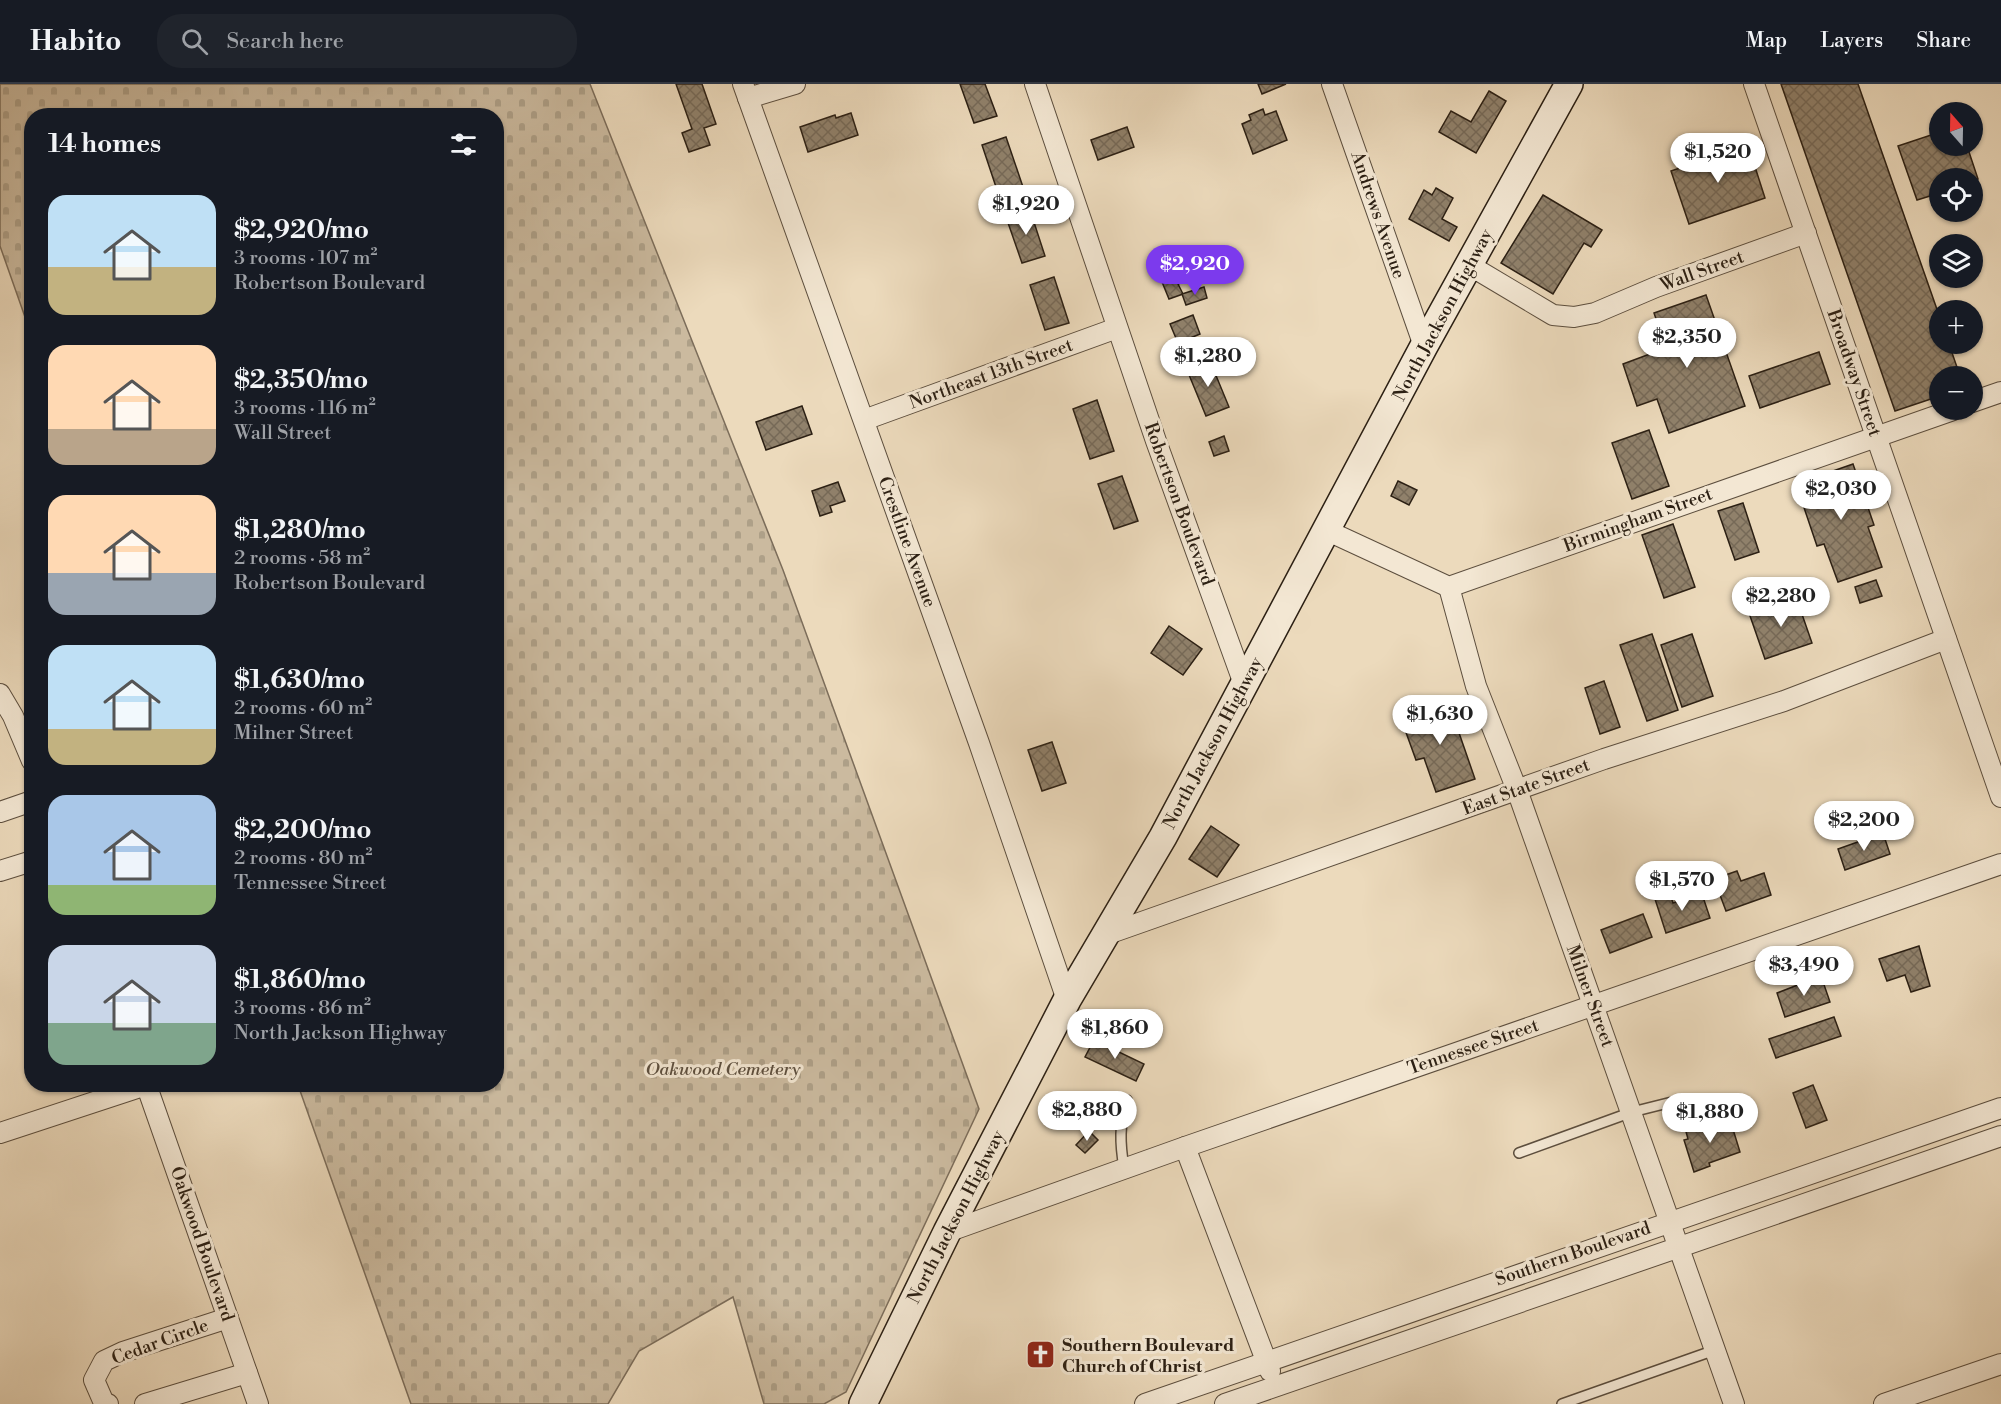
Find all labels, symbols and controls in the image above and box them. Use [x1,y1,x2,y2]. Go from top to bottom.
search box [157,14,577,68]
text: Habito [30,24,121,59]
icon: search [178,25,211,58]
text: Search here [226,28,344,55]
text: Map [1746,28,1787,54]
text: Layers [1820,28,1883,54]
text: Share [1916,28,1971,54]
north arrow [1929,102,1983,156]
map controls [1929,102,1983,420]
text: 14 homes [48,128,161,160]
icon: filters [447,128,480,161]
pin: $1,520 [1669,133,1767,184]
text: $1,520 [1684,140,1752,165]
street label: Andrews Avenue [1345,147,1411,282]
button: locate [1929,168,1983,222]
pin: $1,920 [977,185,1075,236]
text: $1,920 [992,192,1060,217]
text: $2,920/mo [234,214,369,246]
icon: home [96,219,168,291]
street label: North Jackson Highway [1388,225,1498,405]
button: layers [1929,234,1983,288]
pin: $2,920 [1146,245,1244,296]
street label: Wall Street [1656,245,1748,297]
text: 3 rooms · 107 m² [234,246,378,271]
text: $2,920 [1160,252,1230,277]
text: Robertson Boulevard [234,271,425,296]
button: + [1929,300,1983,354]
street label: Broadway Street [1821,306,1887,440]
pin: $2,350 [1638,318,1736,369]
text: $2,350 [1652,325,1722,350]
street label: Northeast 13th Street [906,333,1077,414]
pin: $1,280 [1159,337,1257,388]
text: $1,280 [1174,344,1242,369]
text: $2,350/mo [234,364,368,396]
button: − [1929,366,1983,420]
icon: home [96,369,168,441]
text: 3 rooms · 116 m² [234,396,376,421]
street label: Robertson Boulevard [1139,419,1219,590]
text: Wall Street [234,421,331,446]
pin: $2,030 [1792,470,1890,521]
street label: Crestline Avenue [873,473,941,611]
text: $2,030 [1805,477,1877,502]
street label: Birmingham Street [1560,482,1716,558]
text: $1,280/mo [234,514,366,546]
icon: home [96,519,168,591]
text: 2 rooms · 58 m² [234,546,370,571]
text: Robertson Boulevard [234,571,425,596]
pin: $2,280 [1732,577,1830,628]
text: $2,280 [1746,584,1816,609]
street label: North Jackson Highway [1158,653,1268,833]
text: $1,630/mo [234,664,365,696]
icon: home [96,669,168,741]
pin: $1,630 [1391,695,1489,746]
text: 2 rooms · 60 m² [234,696,372,721]
text: $1,630 [1406,702,1474,727]
text: Milner Street [234,721,353,746]
street label: East State Street [1459,753,1593,821]
pin: $2,200 [1815,801,1913,852]
text: $2,200 [1828,808,1900,833]
text: $2,200/mo [234,814,372,846]
icon: home [96,819,168,891]
text: 2 rooms · 80 m² [234,846,372,871]
pin: $1,570 [1633,861,1731,912]
text: $1,570 [1649,868,1715,893]
text: Tennessee Street [234,871,386,896]
street label: Milner Street [1561,942,1619,1051]
pin: $3,490 [1755,946,1853,997]
text: $3,490 [1769,953,1839,978]
text: $1,860/mo [234,964,366,996]
icon: home [96,969,168,1041]
text: 3 rooms · 86 m² [234,996,371,1021]
pin: $1,860 [1066,1009,1164,1060]
street label: Tennessee Street [1404,1014,1542,1080]
text: $1,860 [1081,1016,1149,1041]
text: North Jackson Highway [234,1021,447,1046]
park label: Oakwood Cemetery [645,1058,801,1081]
pin: $2,880 [1038,1091,1136,1142]
pin: $1,880 [1661,1093,1759,1144]
text: $2,880 [1052,1098,1122,1123]
text: $1,880 [1676,1100,1744,1125]
street label: North Jackson Highway [902,1126,1010,1308]
street label: Oakwood Boulevard [165,1164,240,1325]
street label: Southern Boulevard [1492,1216,1654,1291]
street label: Cedar Circle [108,1314,212,1370]
place label: Southern Boulevard Church of Christ [1062,1334,1234,1378]
church icon: Southern Boulevard Church of Christ [1025,1339,1057,1371]

